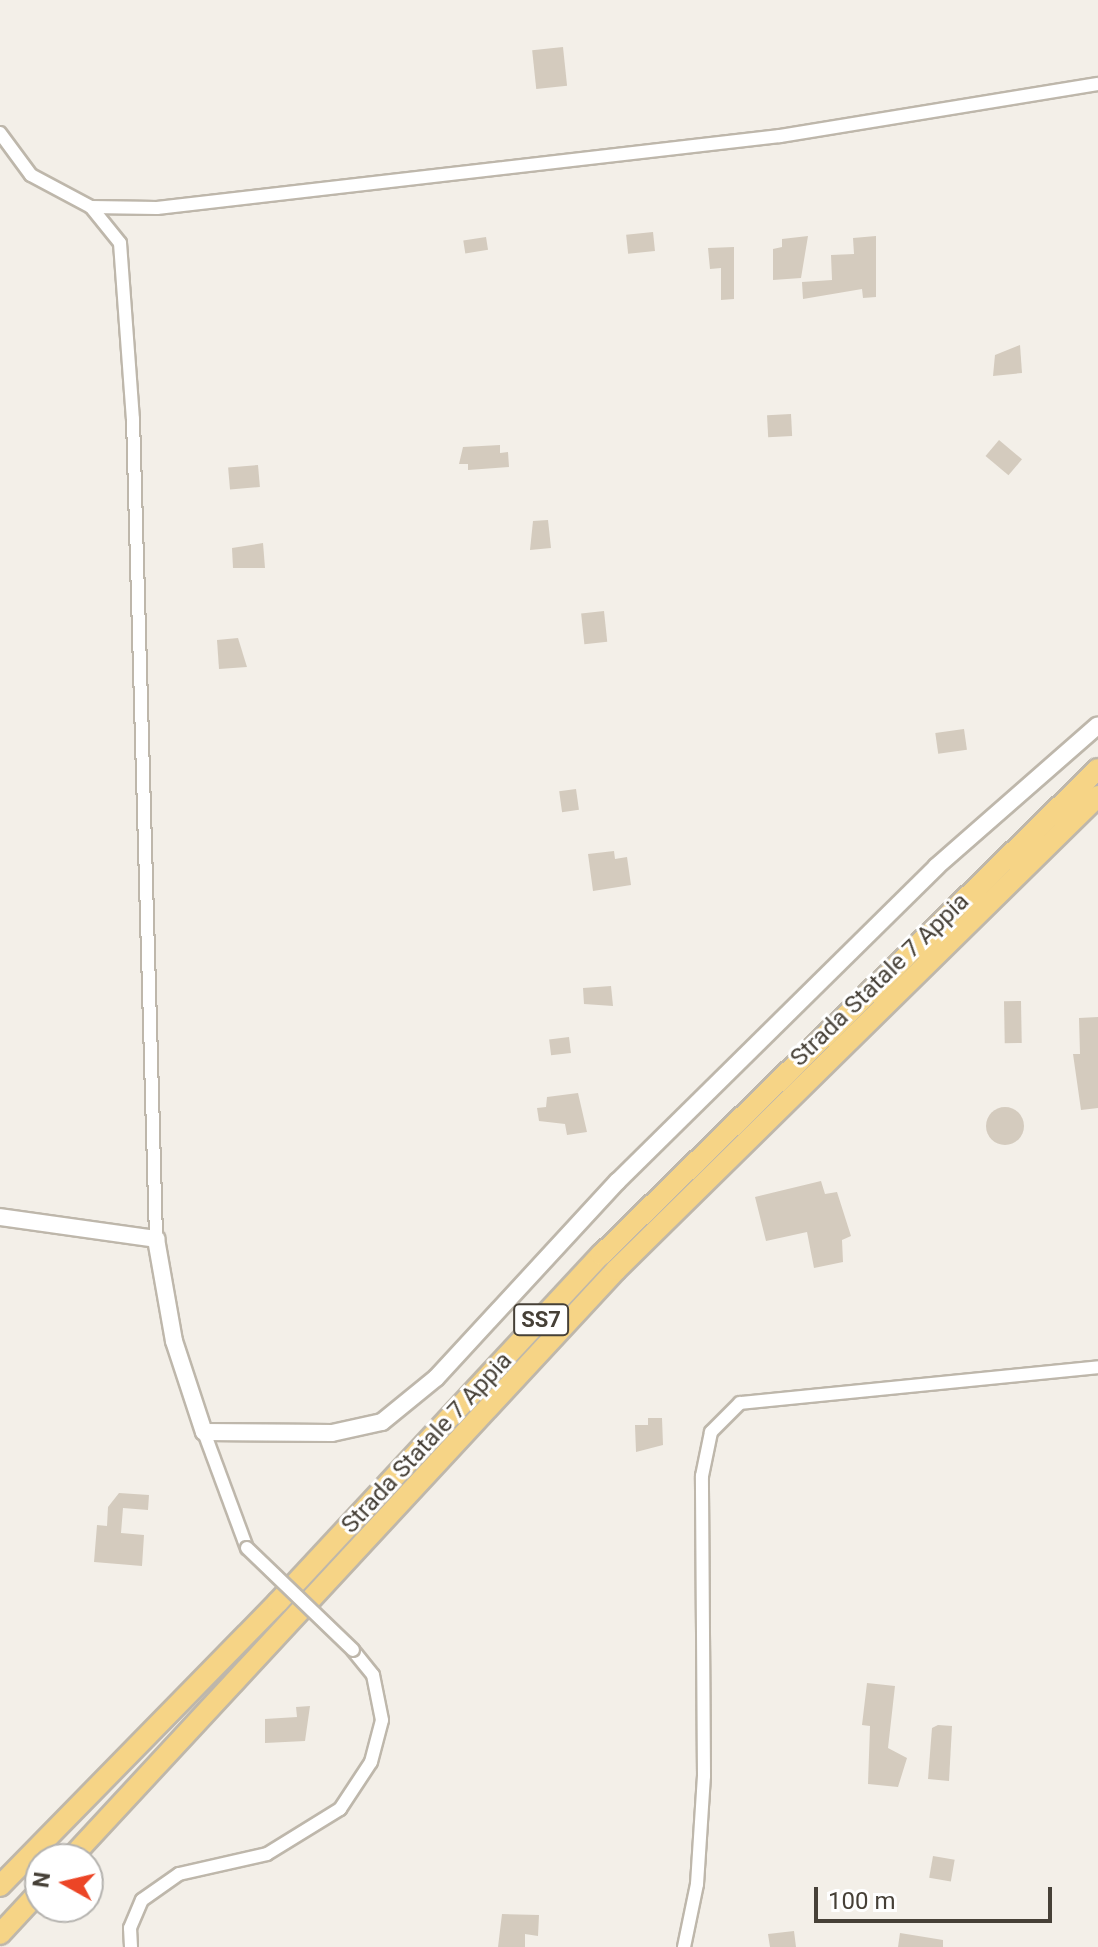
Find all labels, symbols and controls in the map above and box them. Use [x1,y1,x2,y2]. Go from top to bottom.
street label: Strada Statale 7 Appia [785,887,975,1073]
road number: SS7 [513,1302,569,1338]
street label: Strada Statale 7 Appia [336,1347,518,1539]
north arrow [24,1843,104,1923]
text: N [28,1870,55,1889]
scale bar [818,1871,1056,1921]
text: 100 m [828,1887,895,1915]

